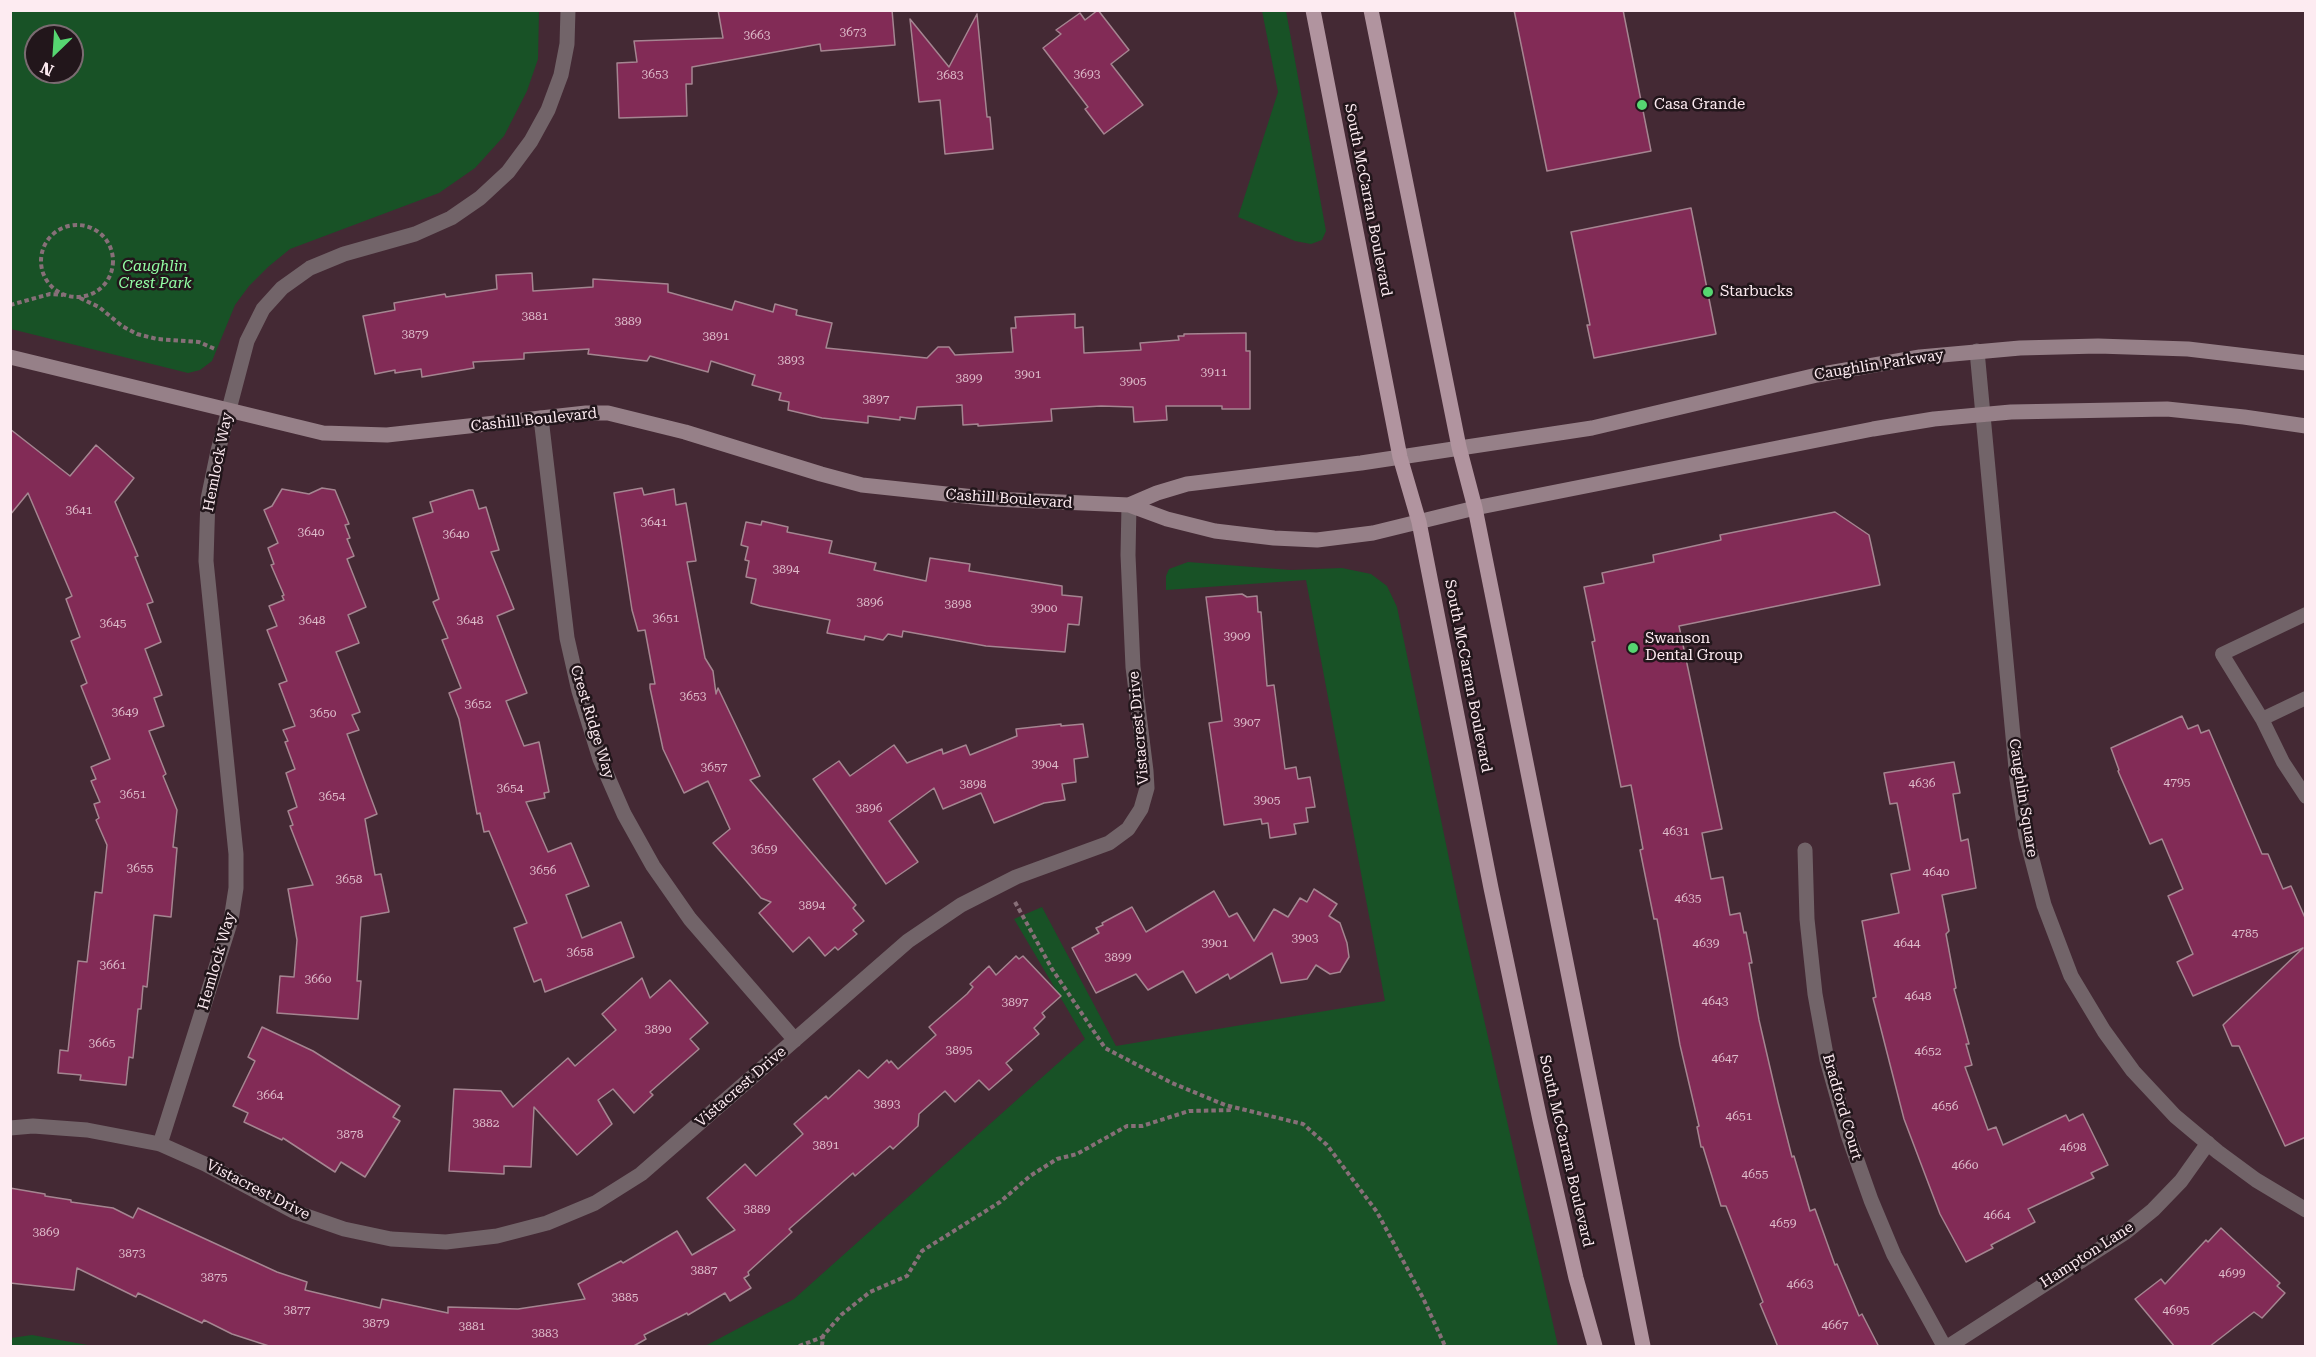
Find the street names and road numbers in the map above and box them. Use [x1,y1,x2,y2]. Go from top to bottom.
street label: South McCarran Boulevard [1340,102,1396,298]
street label: Caughlin Parkway [1813,346,1945,384]
street label: Cashill Boulevard [470,404,598,436]
street label: Hemlock Way [200,411,236,513]
street label: Cashill Boulevard [945,486,1073,512]
street label: South McCarran Boulevard [1440,578,1496,774]
street label: Crest Ridge Way [566,663,618,781]
street label: Vistacrest Drive [1125,670,1153,786]
street label: Caughlin Square [2005,737,2041,859]
street label: Hemlock Way [194,910,240,1012]
street label: Vistacrest Drive [692,1043,790,1131]
street label: Bradford Court [1818,1052,1866,1162]
street label: South McCarran Boulevard [1535,1053,1597,1249]
street label: Vistacrest Drive [203,1156,313,1224]
street label: Hampton Lane [2037,1218,2137,1292]

